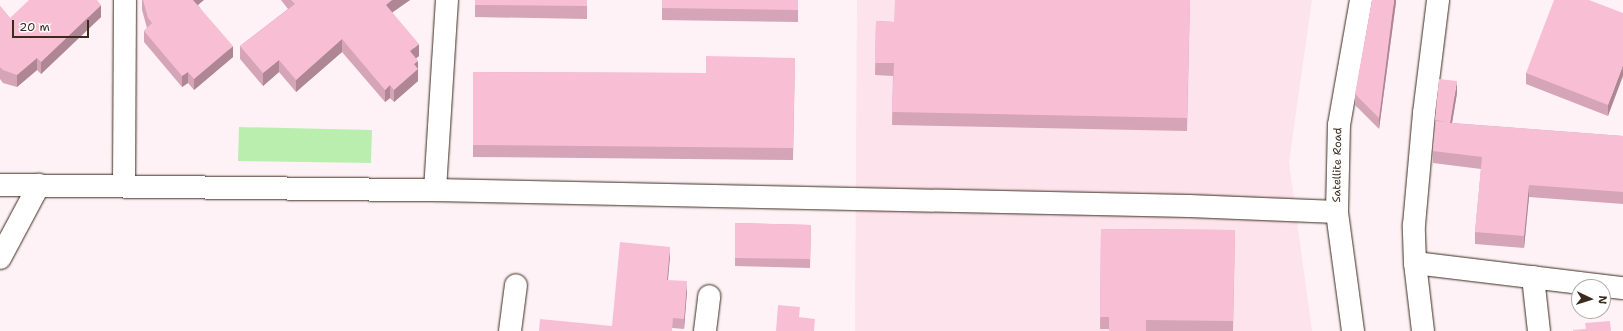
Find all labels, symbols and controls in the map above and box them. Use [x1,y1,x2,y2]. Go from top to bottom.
scale bar [14,12,91,38]
text: 20 m [19,19,50,35]
street label: Satellite Road [1331,127,1345,203]
north arrow [1571,279,1611,319]
text: N [1595,295,1610,305]

